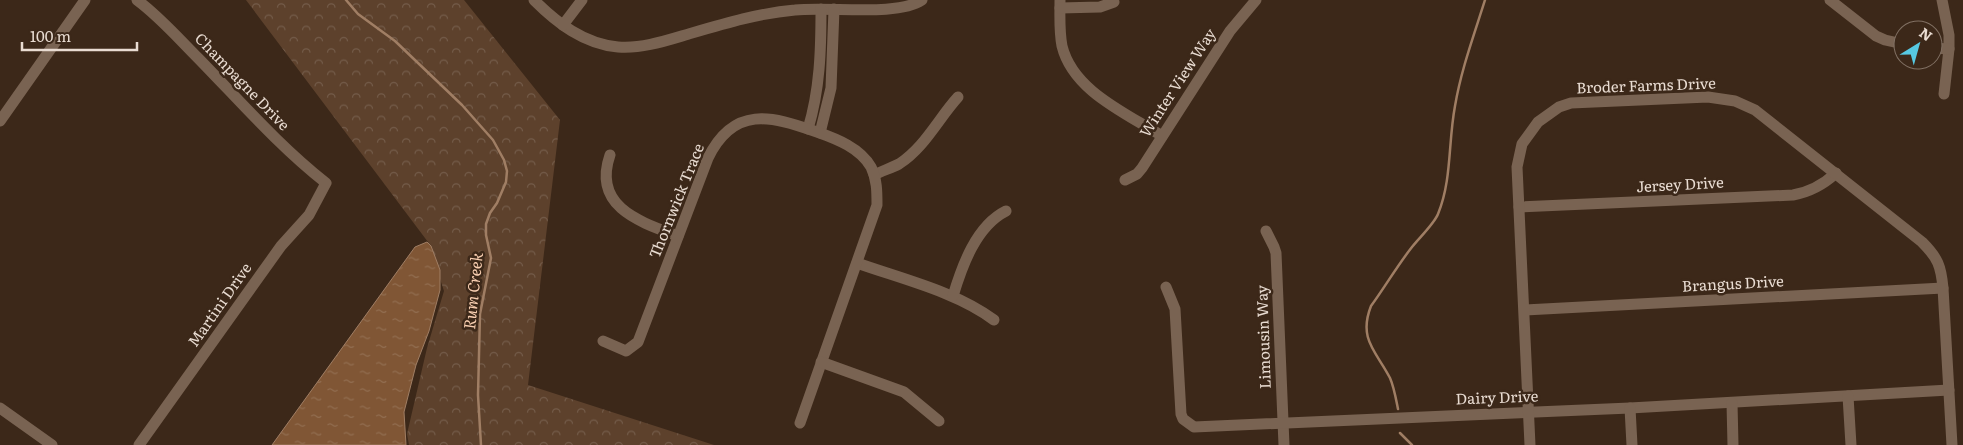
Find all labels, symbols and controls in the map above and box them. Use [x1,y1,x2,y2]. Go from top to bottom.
scale bar [22,20,138,52]
north arrow [1893,20,1943,70]
text: N [1916,22,1937,45]
street label: Winter View Way [1133,23,1221,141]
text: 100 m [30,24,71,47]
street label: Champagne Drive [190,27,296,135]
street label: Broder Farms Drive [1576,71,1716,98]
street label: Thornwick Trace [642,139,709,261]
street label: Jersey Drive [1635,170,1725,197]
water label: Rum Creek [456,251,488,330]
street label: Martini Drive [181,257,256,351]
street label: Brangus Drive [1681,268,1785,297]
street label: Limousin Way [1249,284,1276,389]
street label: Dairy Drive [1455,384,1539,409]

